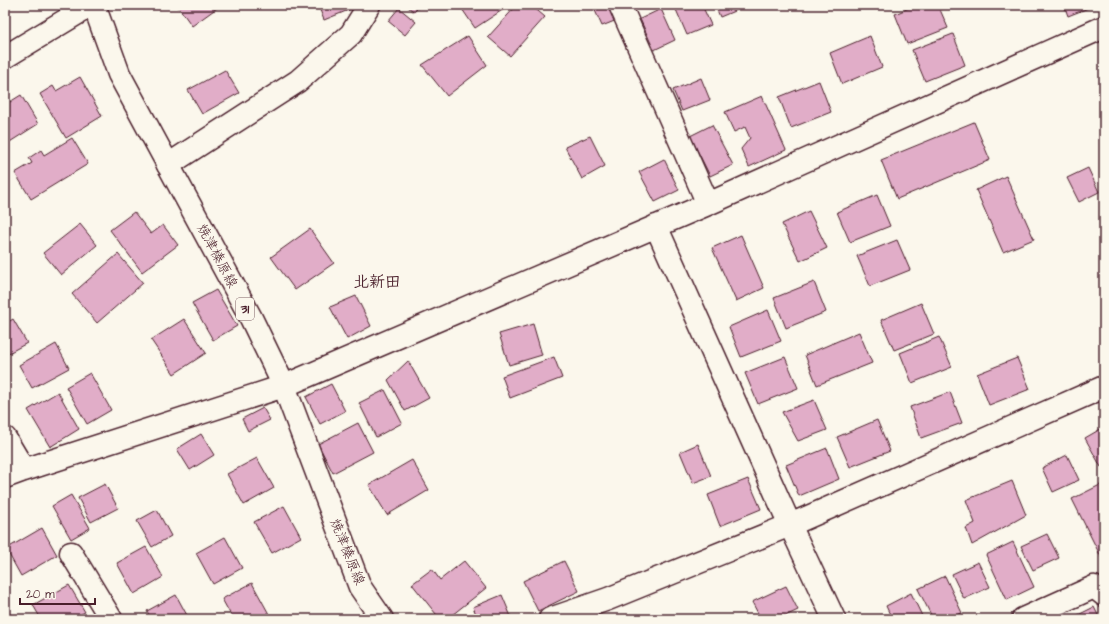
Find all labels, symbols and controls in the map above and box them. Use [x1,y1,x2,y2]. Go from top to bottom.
street label: 焼津榛原線 [192,220,242,292]
district label: 北新田 [353,271,401,293]
road number: 31 [236,298,254,320]
street label: 焼津榛原線 [325,516,369,588]
scale bar [20,580,95,606]
text: 20 m [26,586,55,603]

